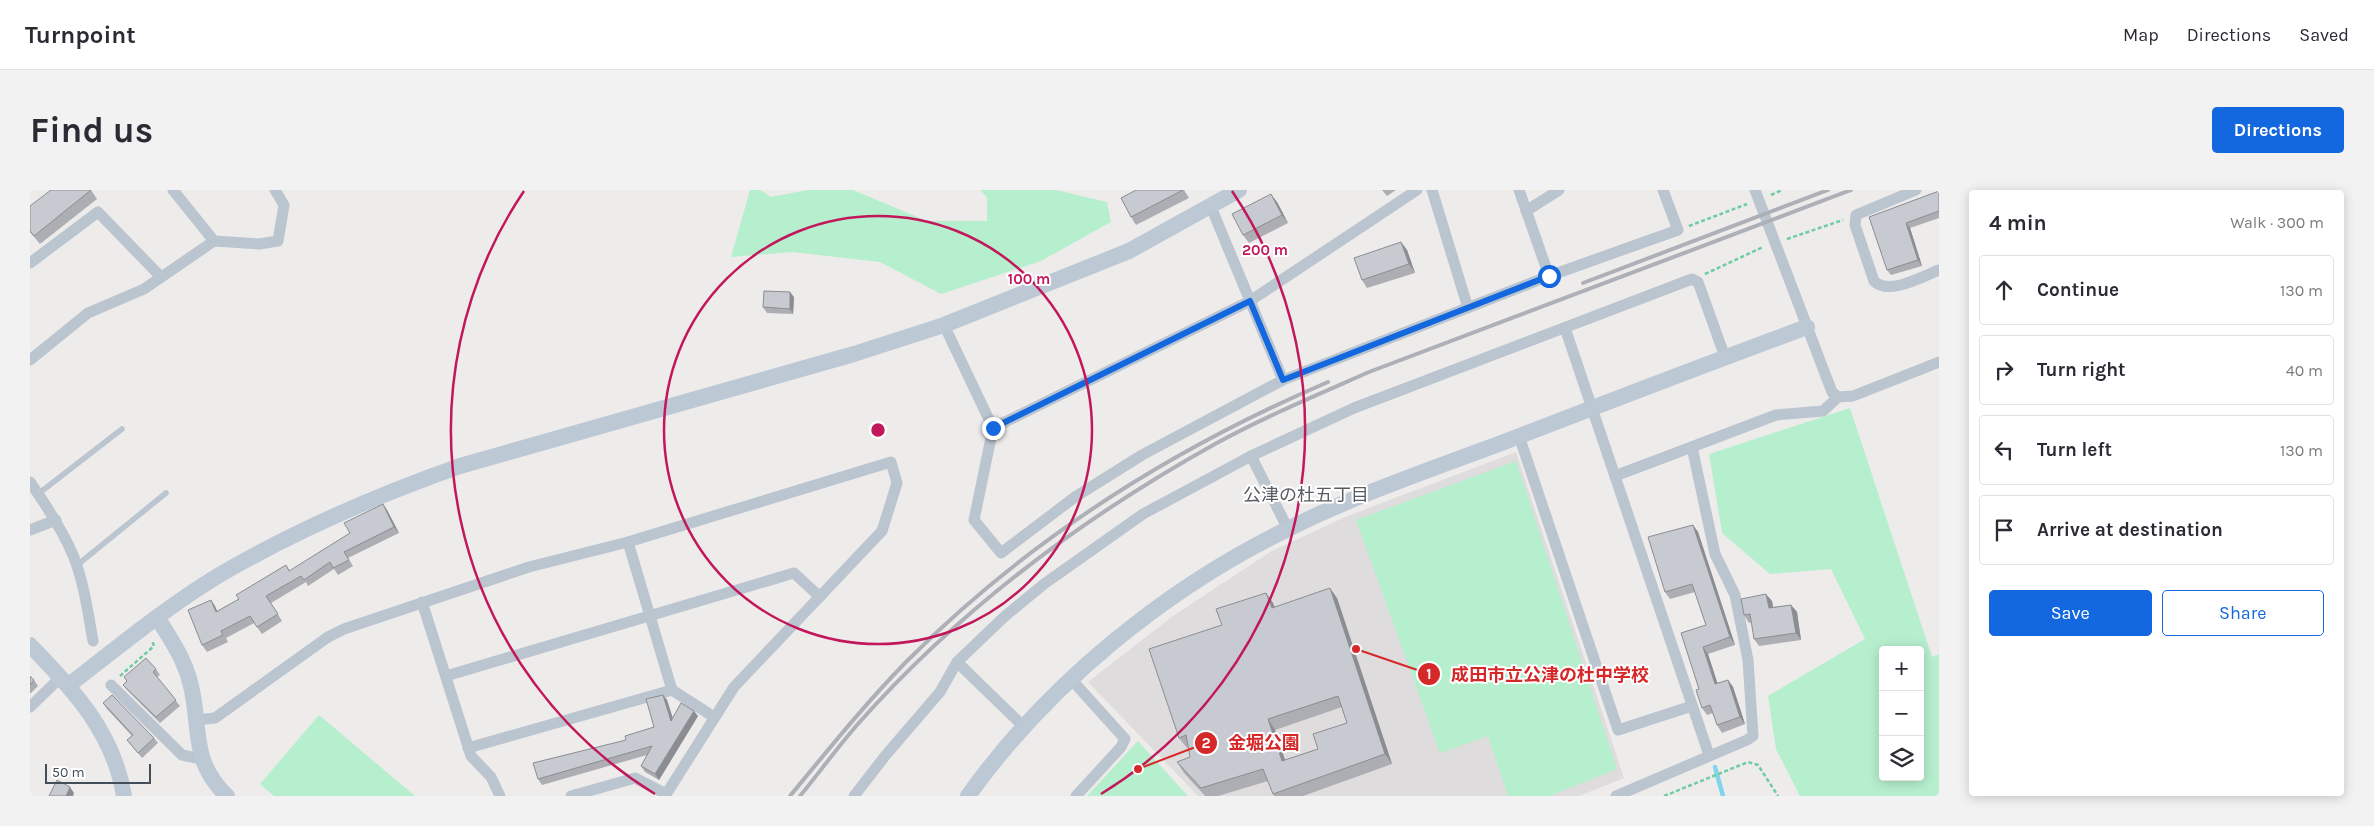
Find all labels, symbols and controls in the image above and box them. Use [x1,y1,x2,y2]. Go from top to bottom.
text: Turnpoint [25,21,136,49]
text: Map [2123,24,2159,46]
text: Directions [2187,24,2271,46]
text: Saved [2299,24,2349,46]
button: Directions [2212,107,2344,153]
text: Find us [30,110,153,151]
text: 4 min [1989,211,2047,235]
text: Walk · 300 m [2230,213,2324,232]
text: 200 m [1242,241,1288,259]
route start [1538,265,1561,288]
text: 100 m [1008,270,1050,288]
icon: ahead [1990,276,2018,304]
text: Continue [2037,279,2119,301]
text: 130 m [2280,281,2323,300]
icon: right [1990,356,2018,384]
text: Turn right [2037,359,2126,381]
text: 40 m [2286,361,2323,380]
route end [982,417,1005,440]
centre of rings [869,421,887,439]
icon: left [1990,436,2018,464]
text: Turn left [2037,439,2112,461]
text: 130 m [2280,441,2323,460]
district label: 公津の杜五丁目 [1243,484,1369,506]
icon: arrive [1990,516,2018,544]
text: Arrive at destination [2037,519,2223,541]
button: Save [1989,590,2152,636]
button: Share [2162,590,2324,636]
map controls [1879,646,1924,781]
button: + [1879,646,1924,691]
callout: 成田市立公津の杜中学校 [1416,658,1659,691]
text: 成田市立公津の杜中学校 [1451,664,1649,686]
text: 1 [1426,665,1432,683]
button: − [1879,691,1924,736]
callout: 金堀公園 [1193,726,1310,759]
text: 金堀公園 [1228,732,1300,754]
text: 2 [1201,734,1211,752]
button: layers [1879,736,1924,781]
scale bar [45,761,151,784]
text: 50 m [52,764,85,781]

